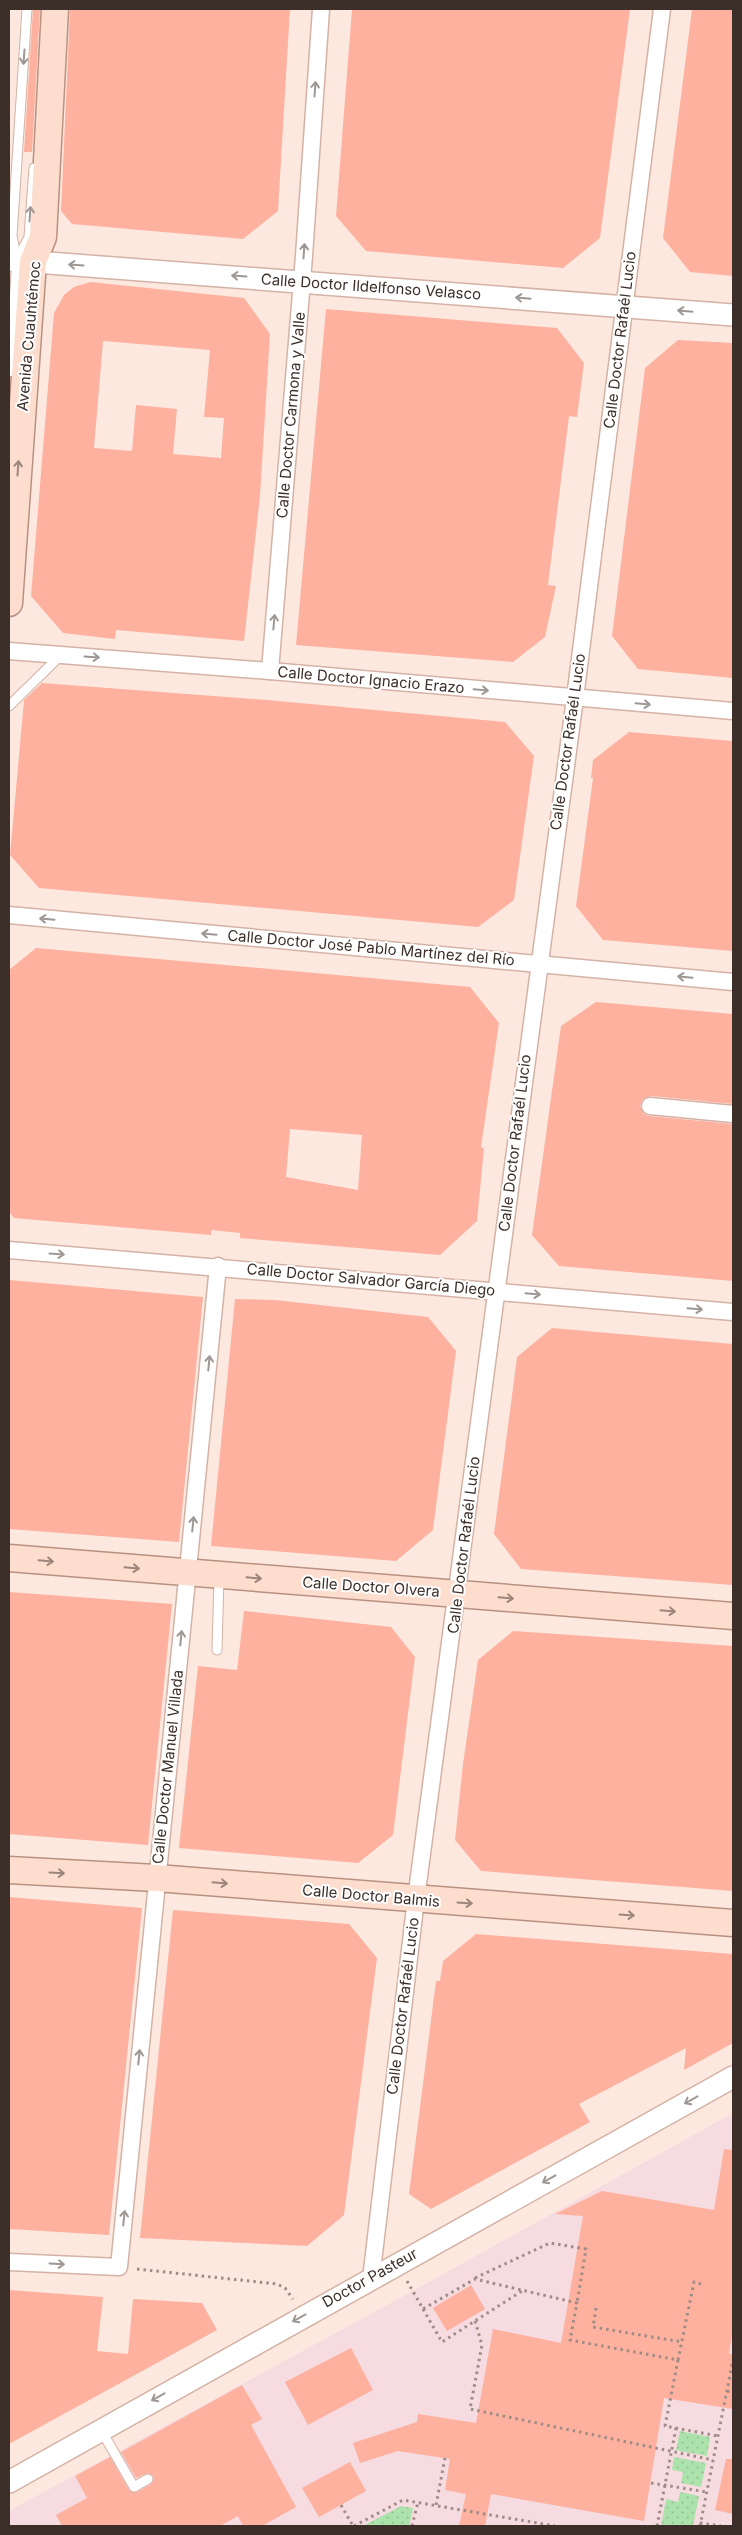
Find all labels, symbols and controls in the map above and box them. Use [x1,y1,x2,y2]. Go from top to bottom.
one-way arrow [19,49,28,65]
one-way arrow [311,81,320,97]
one-way arrow [26,207,35,223]
one-way arrow [300,243,309,259]
street label: Calle Doctor Rafaél Lucio [599,250,640,430]
street label: Avenida Cuauhtémoc [12,260,45,412]
one-way arrow [69,260,85,269]
street label: Calle Doctor Ildelfonso Velasco [260,269,482,304]
one-way arrow [231,272,247,281]
one-way arrow [515,294,531,303]
one-way arrow [677,307,693,316]
street label: Calle Doctor Carmona y Valle [272,311,309,519]
one-way arrow [14,460,23,476]
one-way arrow [269,614,279,630]
one-way arrow [84,652,100,661]
street label: Calle Doctor Rafaél Lucio [546,652,589,832]
street label: Calle Doctor Ignacio Erazo [277,662,465,697]
one-way arrow [473,685,489,695]
one-way arrow [634,699,650,709]
one-way arrow [40,914,56,924]
street label: Calle Doctor José Pablo Martínez del Río [227,925,516,970]
one-way arrow [201,929,217,938]
one-way arrow [677,972,693,982]
street label: Calle Doctor Rafaél Lucio [494,1053,535,1233]
one-way arrow [49,1249,65,1259]
street label: Calle Doctor Salvador García Diego [246,1259,496,1300]
one-way arrow [525,1289,541,1299]
one-way arrow [687,1304,703,1314]
one-way arrow [204,1355,214,1371]
street label: Calle Doctor Rafaél Lucio [443,1455,484,1635]
one-way arrow [188,1517,198,1533]
one-way arrow [38,1556,54,1566]
one-way arrow [124,1563,140,1573]
street label: Calle Doctor Olvera [302,1572,440,1601]
one-way arrow [246,1573,262,1583]
one-way arrow [498,1593,514,1603]
one-way arrow [660,1606,676,1616]
one-way arrow [176,1630,186,1646]
street label: Calle Doctor Manuel Villada [148,1669,187,1865]
one-way arrow [49,1868,65,1877]
one-way arrow [211,1879,227,1888]
street label: Calle Doctor Balmis [301,1880,441,1911]
one-way arrow [457,1898,473,1908]
one-way arrow [619,1911,635,1920]
street label: Calle Doctor Rafaél Lucio [382,1916,423,2096]
one-way arrow [134,2049,144,2065]
one-way arrow [684,2096,698,2106]
one-way arrow [542,2175,556,2185]
one-way arrow [119,2211,129,2227]
street label: Doctor Pasteur [319,2243,421,2312]
one-way arrow [49,2259,65,2268]
one-way arrow [293,2313,307,2323]
one-way arrow [151,2393,165,2403]

